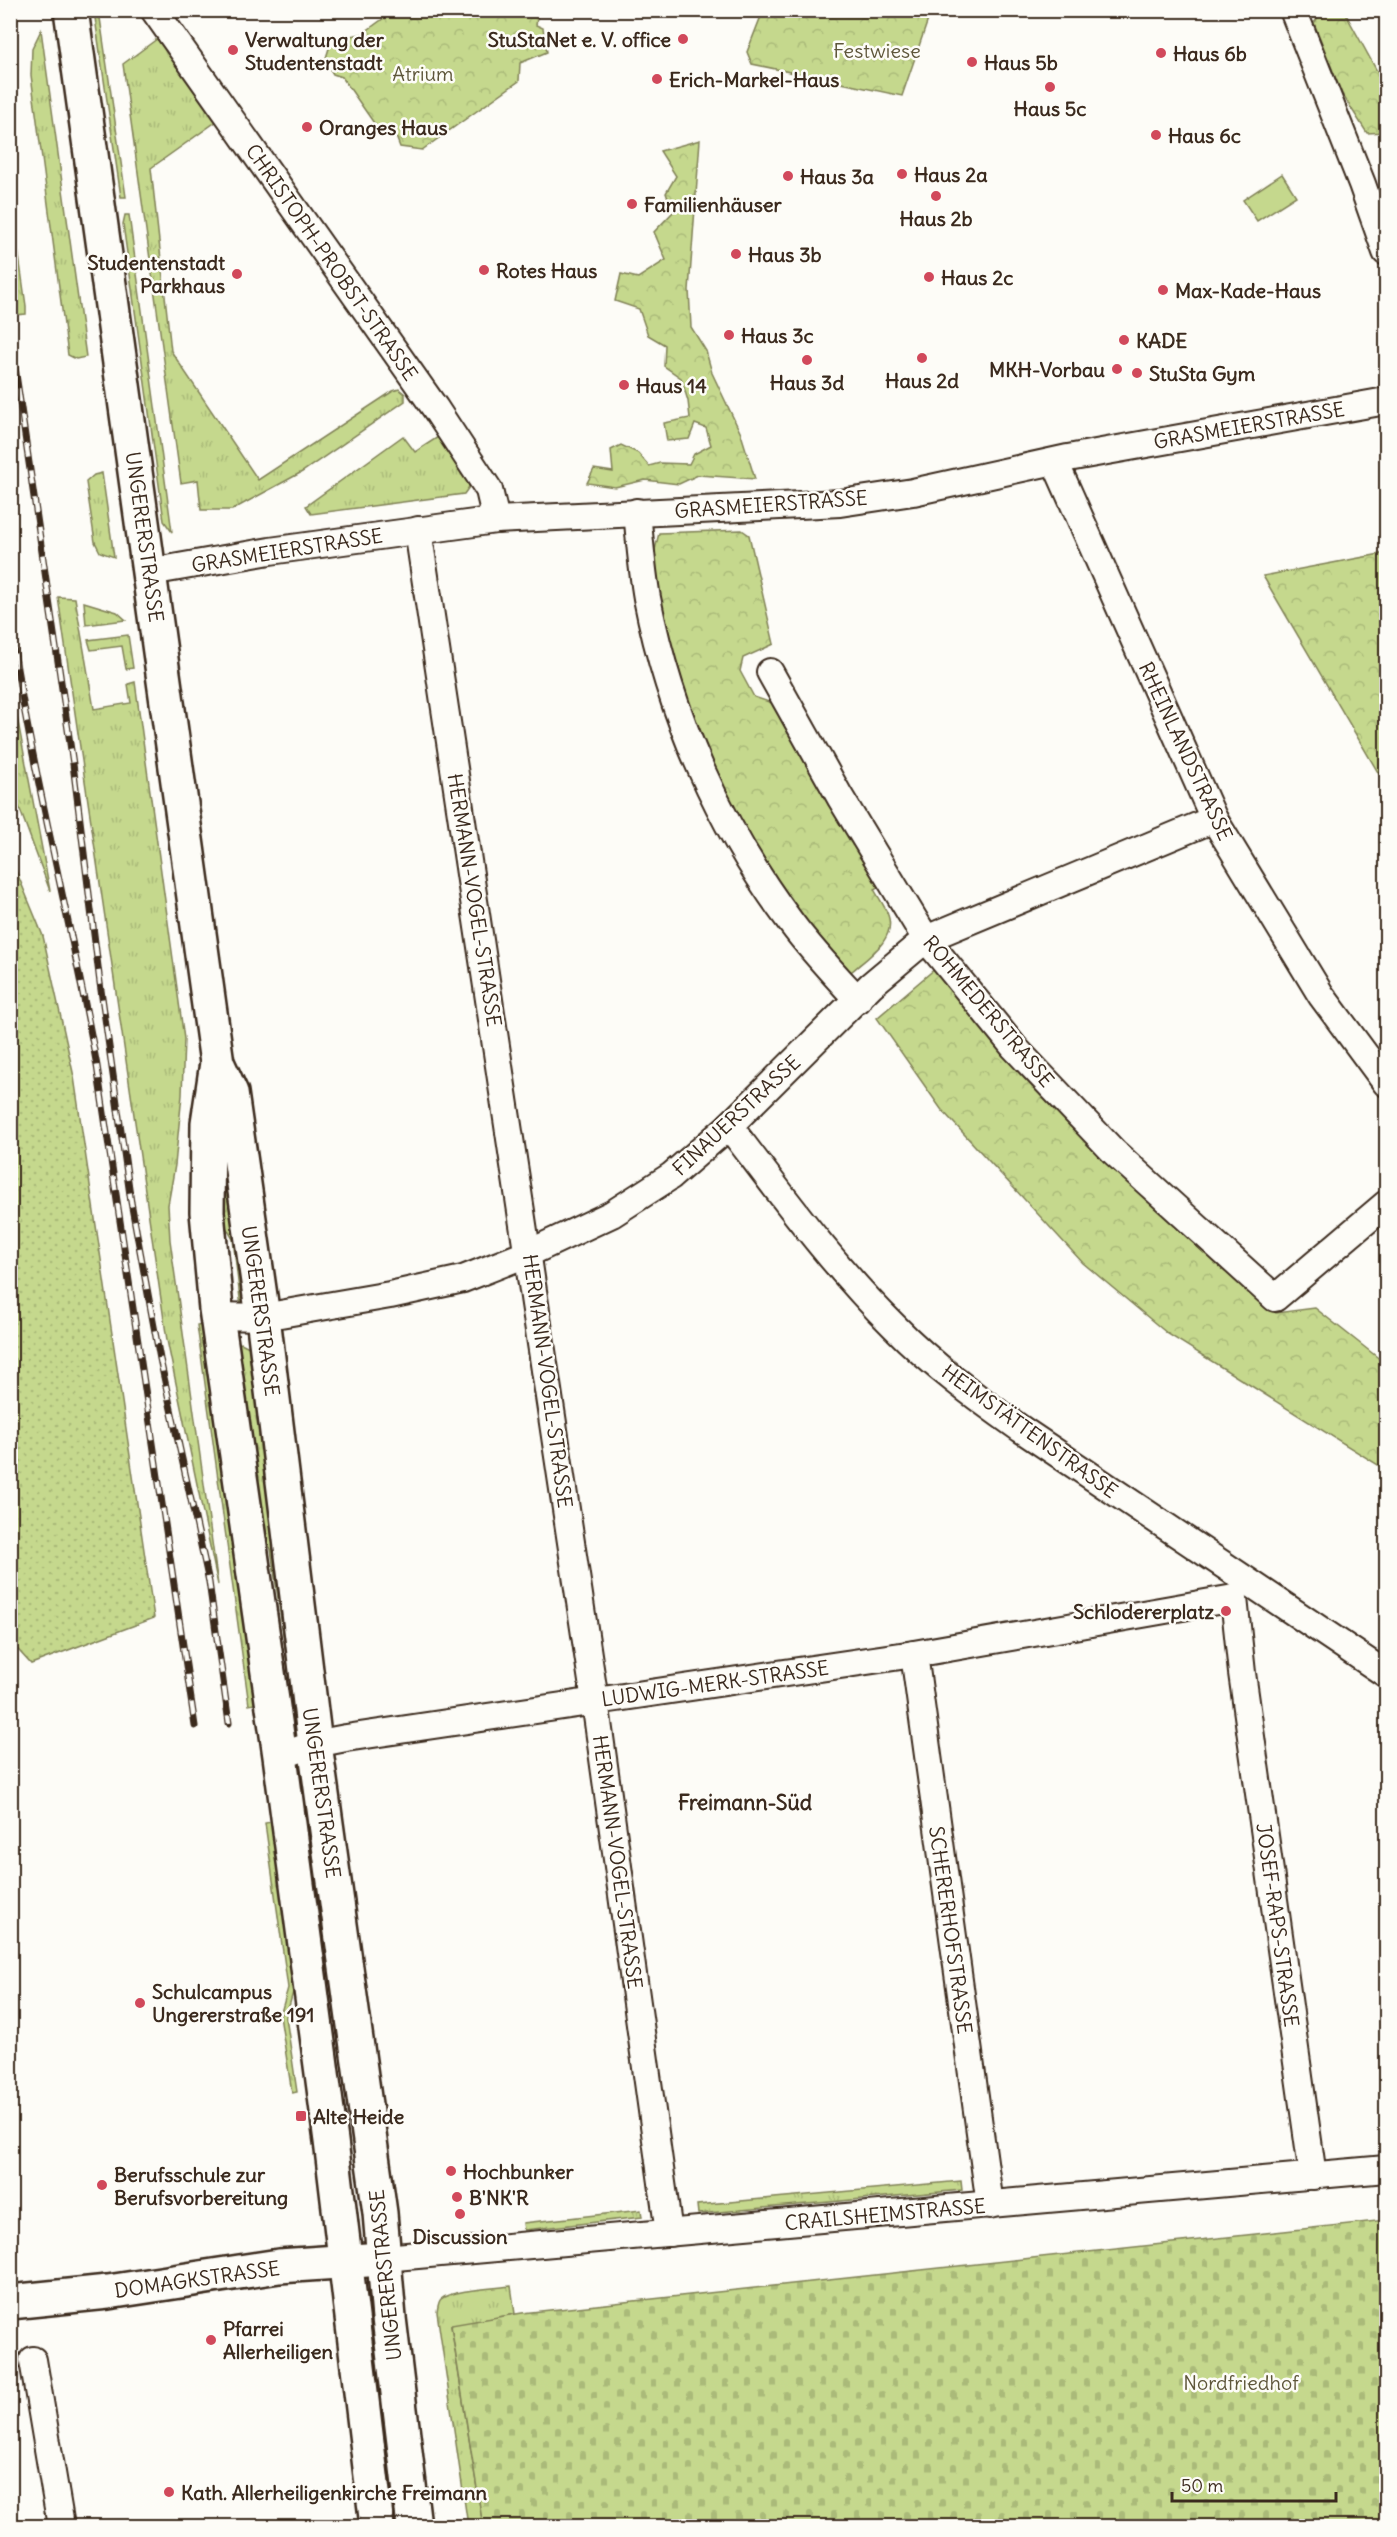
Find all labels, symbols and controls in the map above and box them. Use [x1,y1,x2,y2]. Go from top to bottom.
place label: Verwaltung der Studentenstadt [245,27,385,75]
place label: StuStaNet e. V. office [488,27,671,52]
marker: StuStaNet e. V. office [676,32,690,46]
park label: Festwiese [833,38,921,63]
place label: Haus 6b [1173,41,1247,66]
marker: Verwaltung der Studentenstadt [226,43,240,57]
marker: Haus 6b [1154,46,1168,60]
place label: Haus 5b [984,50,1058,75]
marker: Haus 5b [965,55,979,69]
park label: Atrium [392,61,454,86]
place label: Erich-Markel-Haus [669,67,839,92]
marker: Erich-Markel-Haus [650,72,664,86]
marker: Haus 5c [1043,80,1057,94]
place label: Haus 5c [1014,96,1086,121]
place label: Oranges Haus [319,115,448,140]
marker: Oranges Haus [300,120,314,134]
place label: Haus 6c [1168,123,1241,148]
marker: Haus 6c [1149,128,1163,142]
street label: CHRISTOPH-PROBST-STRASSE [241,139,423,385]
place label: Haus 2a [914,162,988,187]
place label: Haus 3a [800,164,875,189]
marker: Haus 2a [895,167,909,181]
marker: Haus 3a [781,169,795,183]
marker: Haus 2b [929,189,943,203]
place label: Familienhäuser [644,192,783,217]
marker: Familienhäuser [625,197,639,211]
place label: Haus 2b [899,206,973,231]
place label: Haus 3b [748,242,822,267]
marker: Haus 3b [729,247,743,261]
place label: Studentenstadt Parkhaus [87,250,225,298]
place label: Rotes Haus [496,258,597,283]
marker: Rotes Haus [477,263,491,277]
place label: Haus 2c [941,265,1013,290]
marker: Studentenstadt Parkhaus [230,267,244,281]
marker: Haus 2c [922,270,936,284]
place label: Max-Kade-Haus [1175,278,1321,303]
marker: Max-Kade-Haus [1156,283,1170,297]
place label: Haus 3c [741,323,814,348]
marker: Haus 3c [722,328,736,342]
place label: KADE [1136,328,1187,353]
marker: KADE [1117,333,1131,347]
marker: Haus 2d [915,351,929,365]
marker: Haus 3d [800,353,814,367]
place label: MKH-Vorbau [989,357,1105,382]
place label: StuSta Gym [1149,361,1256,386]
marker: MKH-Vorbau [1110,362,1124,376]
marker: StuSta Gym [1130,366,1144,380]
place label: Haus 2d [885,368,959,393]
place label: Haus 3d [770,370,844,395]
place label: Haus 14 [636,373,707,398]
marker: Haus 14 [617,378,631,392]
street label: GRASMEIERSTRASSE [1152,396,1346,454]
street label: UNGERERSTRASSE [121,450,169,624]
street label: GRASMEIERSTRASSE [674,485,868,523]
street label: GRASMEIERSTRASSE [190,523,384,577]
street label: RHEINLANDSTRASSE [1134,658,1238,844]
street label: HERMANN-VOGEL-STRASSE [443,772,507,1028]
street label: ROHMEDERSTRASSE [918,930,1060,1092]
street label: FINAUERSTRASSE [667,1049,805,1181]
street label: UNGERERSTRASSE [237,1224,285,1398]
street label: HERMANN-VOGEL-STRASSE [518,1252,578,1510]
street label: HEIMSTÄTTENSTRASSE [937,1359,1123,1503]
place label: Schlodererplatz [1073,1599,1214,1624]
marker: Schlodererplatz [1219,1604,1233,1618]
street label: LUDWIG-MERK-STRASSE [600,1655,830,1711]
street label: UNGERERSTRASSE [298,1706,346,1880]
street label: HERMANN-VOGEL-STRASSE [588,1733,648,1991]
district label: Freimann-Süd [678,1789,813,1816]
street label: JOSEF-RAPS-STRASSE [1251,1821,1305,2029]
street label: SCHERERHOFSTRASSE [924,1824,978,2036]
place label: Schulcampus Ungererstraße 191 [152,1979,315,2027]
marker: Schulcampus Ungererstraße 191 [133,1996,147,2010]
place label: Alte Heide [313,2104,405,2129]
marker: Alte Heide [294,2109,308,2123]
place label: Hochbunker [463,2159,574,2184]
place label: Berufsschule zur Berufsvorbereitung [114,2162,288,2210]
marker: Hochbunker [444,2164,458,2178]
marker: Berufsschule zur Berufsvorbereitung [95,2178,109,2192]
place label: B'NK'R [469,2185,529,2210]
street label: UNGERERSTRASSE [364,2188,406,2362]
marker: B'NK'R [450,2190,464,2204]
street label: CRAILSHEIMSTRASSE [783,2193,987,2235]
marker: Discussion [453,2207,467,2221]
place label: Discussion [412,2224,508,2249]
street label: DOMAGKSTRASSE [113,2255,281,2303]
place label: Pfarrei Allerheiligen [223,2316,333,2364]
marker: Pfarrei Allerheiligen [204,2333,218,2347]
park label: Nordfriedhof [1183,2370,1299,2395]
scale bar [1172,2465,1336,2503]
text: 50 m [1181,2474,1223,2497]
place label: Kath. Allerheiligenkirche Freimann [181,2480,488,2505]
marker: Kath. Allerheiligenkirche Freimann [162,2485,176,2499]

